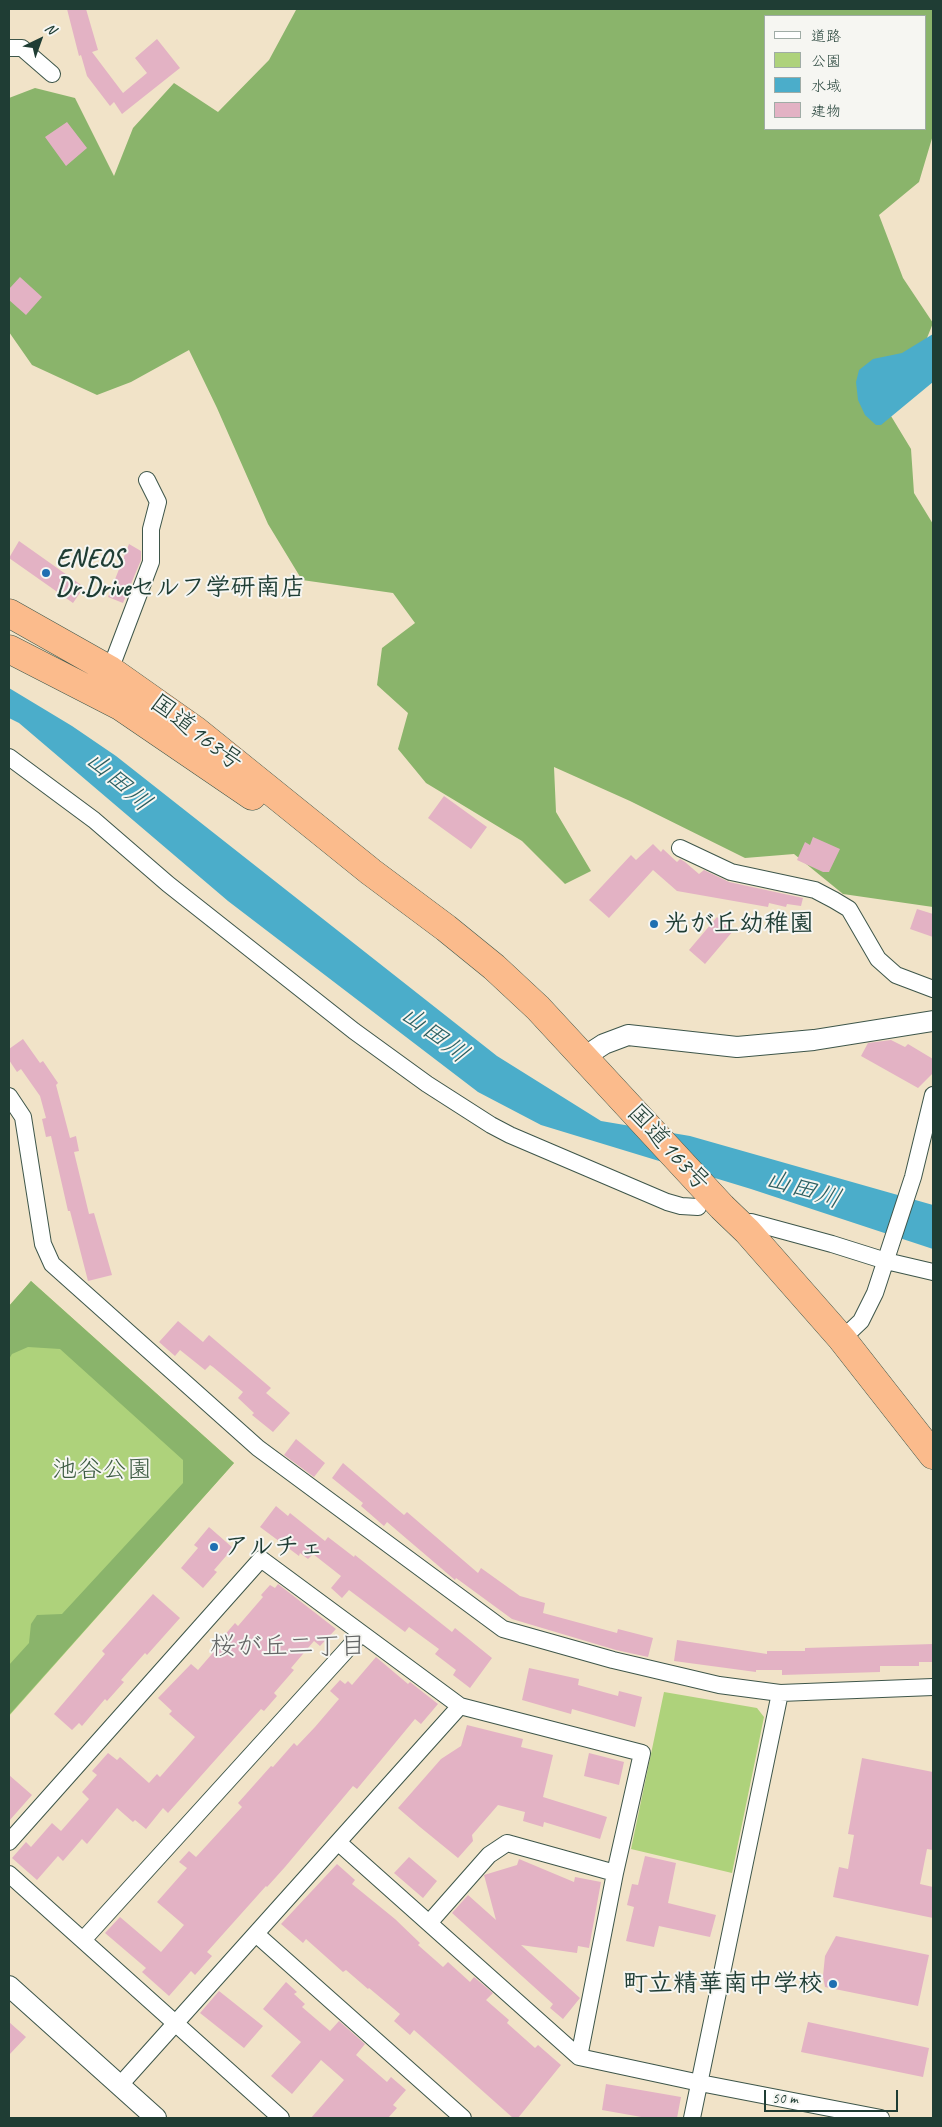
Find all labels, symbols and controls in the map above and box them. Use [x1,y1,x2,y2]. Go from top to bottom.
north arrow [15,15,65,65]
legend [764,15,927,130]
text: N [41,19,59,38]
text: 道路 [811,27,841,46]
text: 公園 [811,52,841,71]
text: 水域 [811,77,841,96]
text: 建物 [811,102,841,121]
place label: ENEOS Dr.Driveセルフ学研南店 [56,544,305,603]
marker: ENEOS Dr.Driveセルフ学研南店 [40,567,52,579]
street label: 国道163号 [144,688,248,778]
water label: 山田川 [78,745,158,819]
place label: 光が丘幼稚園 [664,909,814,939]
marker: 光が丘幼稚園 [648,918,660,930]
water label: 山田川 [393,999,475,1071]
street label: 国道163号 [620,1098,716,1198]
water label: 山田川 [761,1164,845,1216]
park label: 池谷公園 [52,1455,152,1485]
place label: アルチェ [224,1532,324,1562]
marker: アルチェ [208,1541,220,1553]
district label: 桜が丘二丁目 [210,1631,366,1663]
place label: 町立精華南中学校 [623,1969,823,1999]
marker: 町立精華南中学校 [827,1978,839,1990]
scale bar [767,2080,901,2112]
text: 50 m [772,2089,798,2108]

